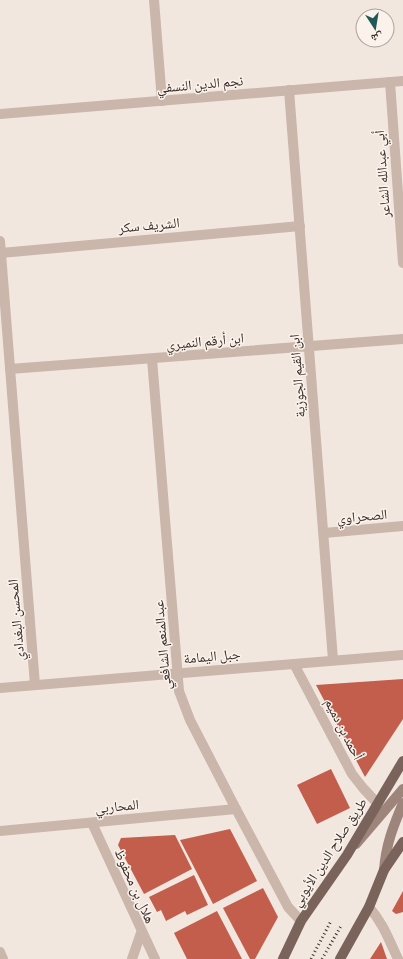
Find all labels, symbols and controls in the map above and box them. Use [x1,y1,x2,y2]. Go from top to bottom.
north arrow [355,8,395,48]
text: ش [369,29,384,46]
street label: نجم الدين النسفي [156,71,244,99]
street label: أبي عبدالله الشاعر [370,129,397,219]
street label: الشريف سكر [117,213,180,237]
street label: ابن أرقم النميري [165,329,245,356]
street label: ابن القيم الجوزية [285,334,310,418]
street label: الصحراوي [336,505,388,530]
street label: المحسن البغدادي [3,578,31,662]
street label: عبدالمنعم الشافعي [149,599,177,691]
street label: جبل اليمامة [183,645,241,667]
street label: أحمد بن دميم [320,695,367,763]
street label: طريق صلاح الدين الأيوبي [287,794,373,911]
street label: المحاربي [94,795,140,819]
street label: هلال بن محفوظ [111,846,159,926]

